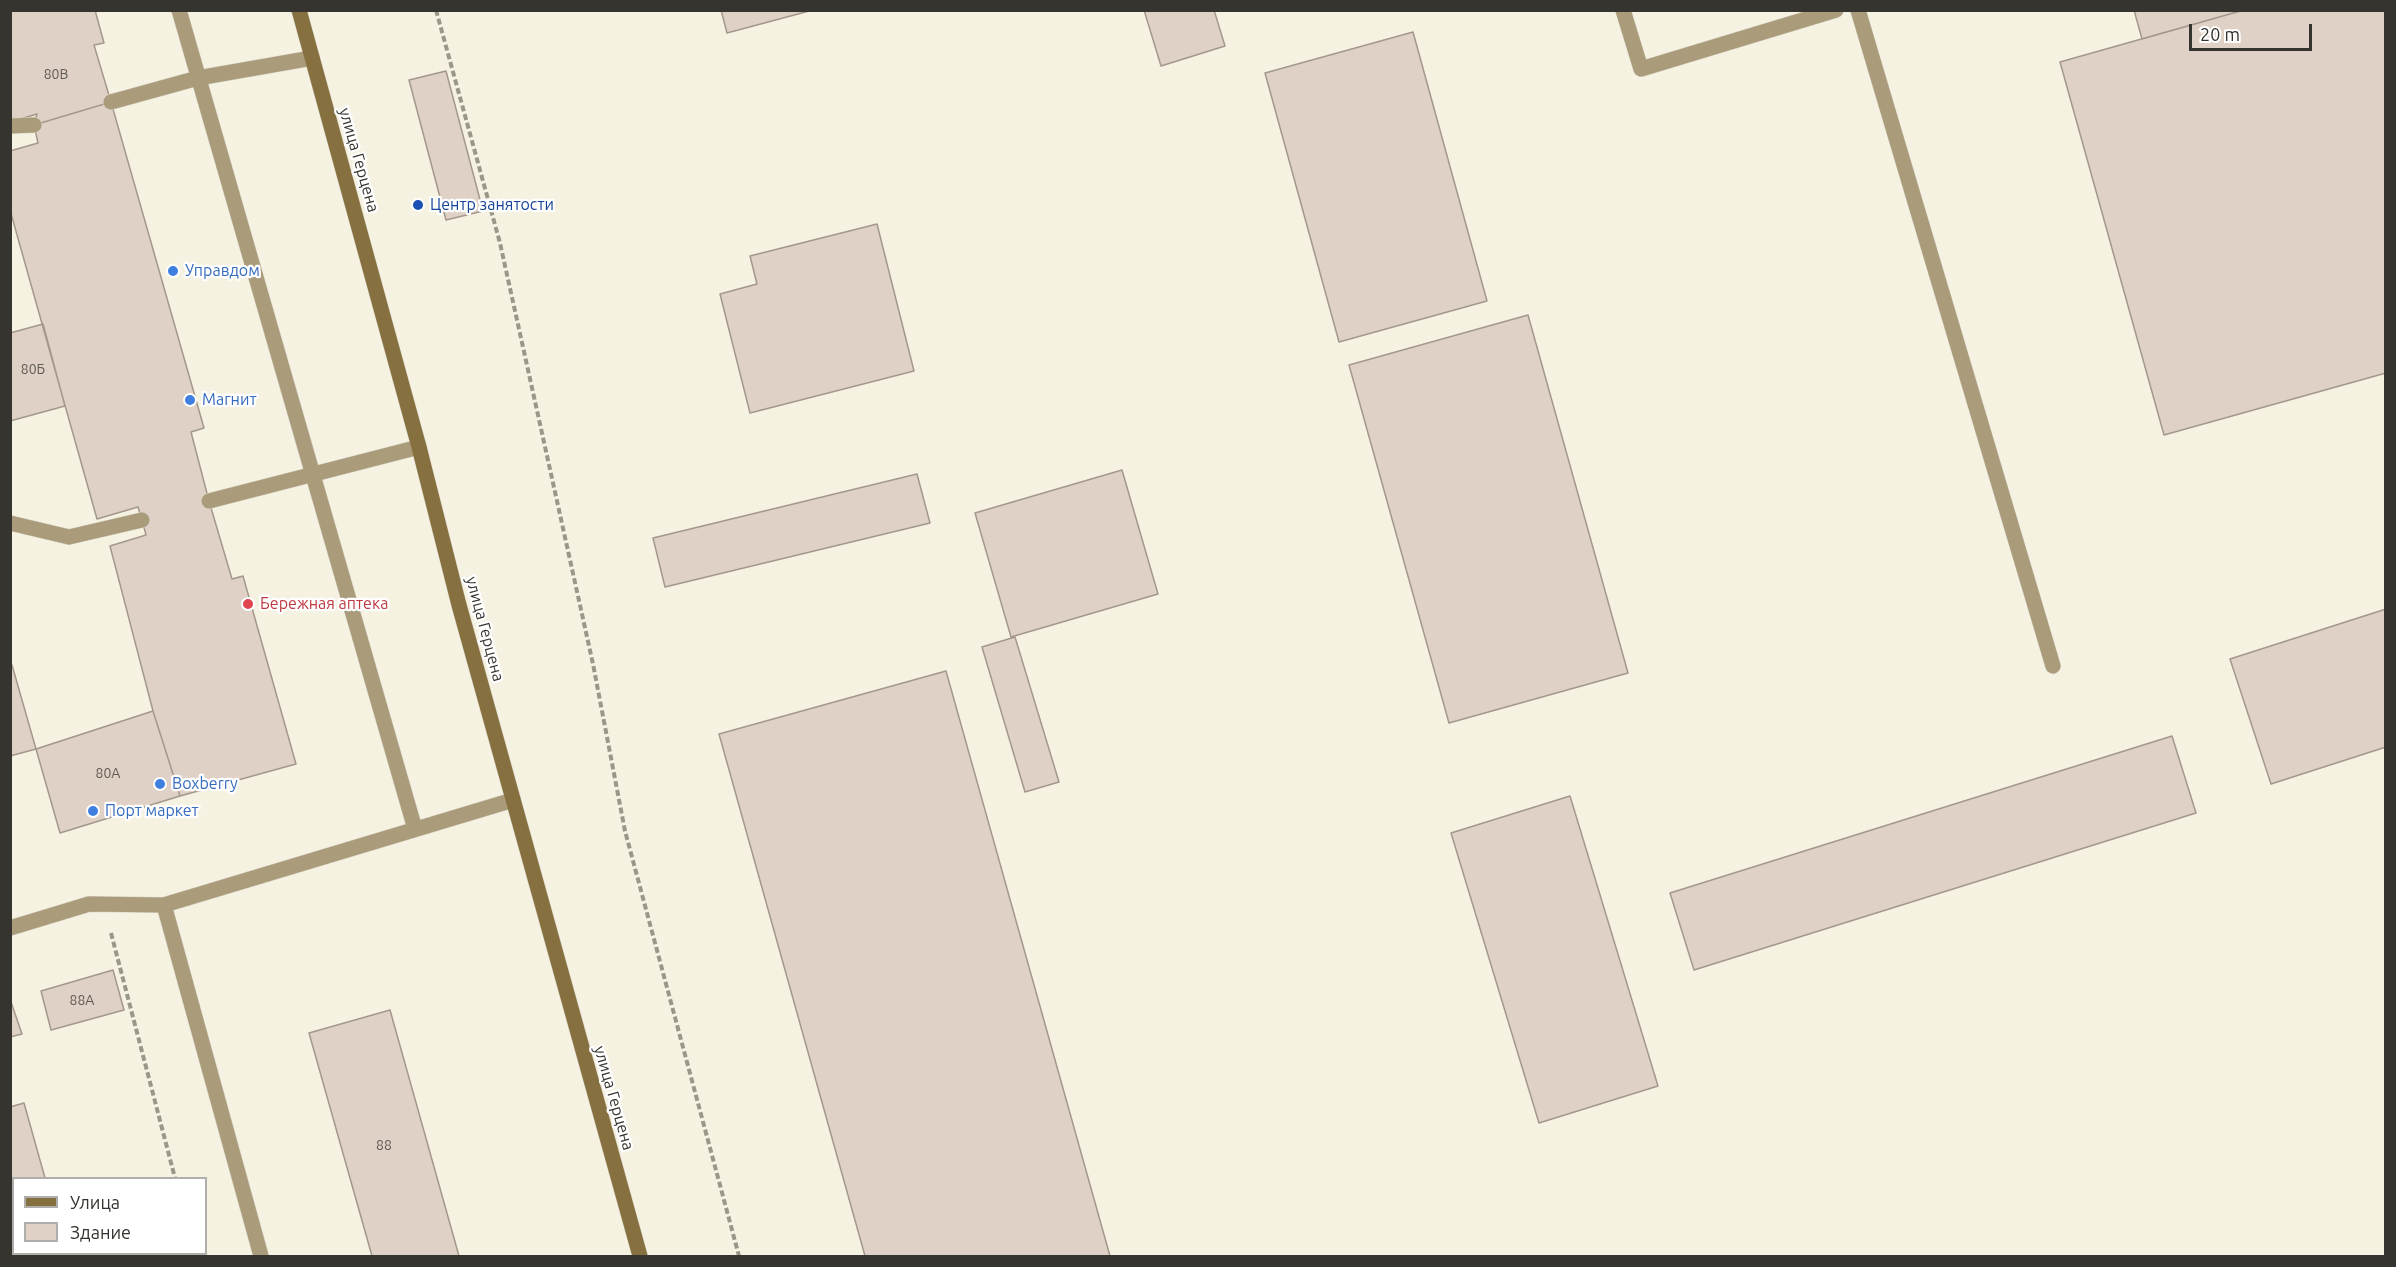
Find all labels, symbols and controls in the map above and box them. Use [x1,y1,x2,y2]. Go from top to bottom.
scale bar [2192,12,2315,50]
text: 20 m [2200,24,2240,44]
house number: 80В [44,66,68,82]
street label: улица Герцена [335,106,383,214]
place label: Центр занятости [430,195,554,215]
marker: Центр занятости [411,198,425,212]
place label: Управдом [185,261,260,281]
marker: Управдом [166,264,180,278]
house number: 80Б [21,361,45,377]
place label: Магнит [202,390,256,410]
marker: Магнит [183,393,197,407]
street label: улица Герцена [462,574,508,684]
place label: Бережная аптека [260,594,388,614]
marker: Бережная аптека [241,597,255,611]
house number: 80А [96,765,120,781]
place label: Boxberry [172,774,238,794]
marker: Boxberry [153,777,167,791]
place label: Порт маркет [105,801,199,821]
marker: Порт маркет [86,804,100,818]
house number: 88А [70,992,94,1008]
street label: улица Герцена [590,1044,638,1152]
house number: 88 [376,1137,392,1153]
legend [12,1177,207,1255]
text: Улица [70,1192,120,1212]
text: Здание [70,1222,131,1242]

